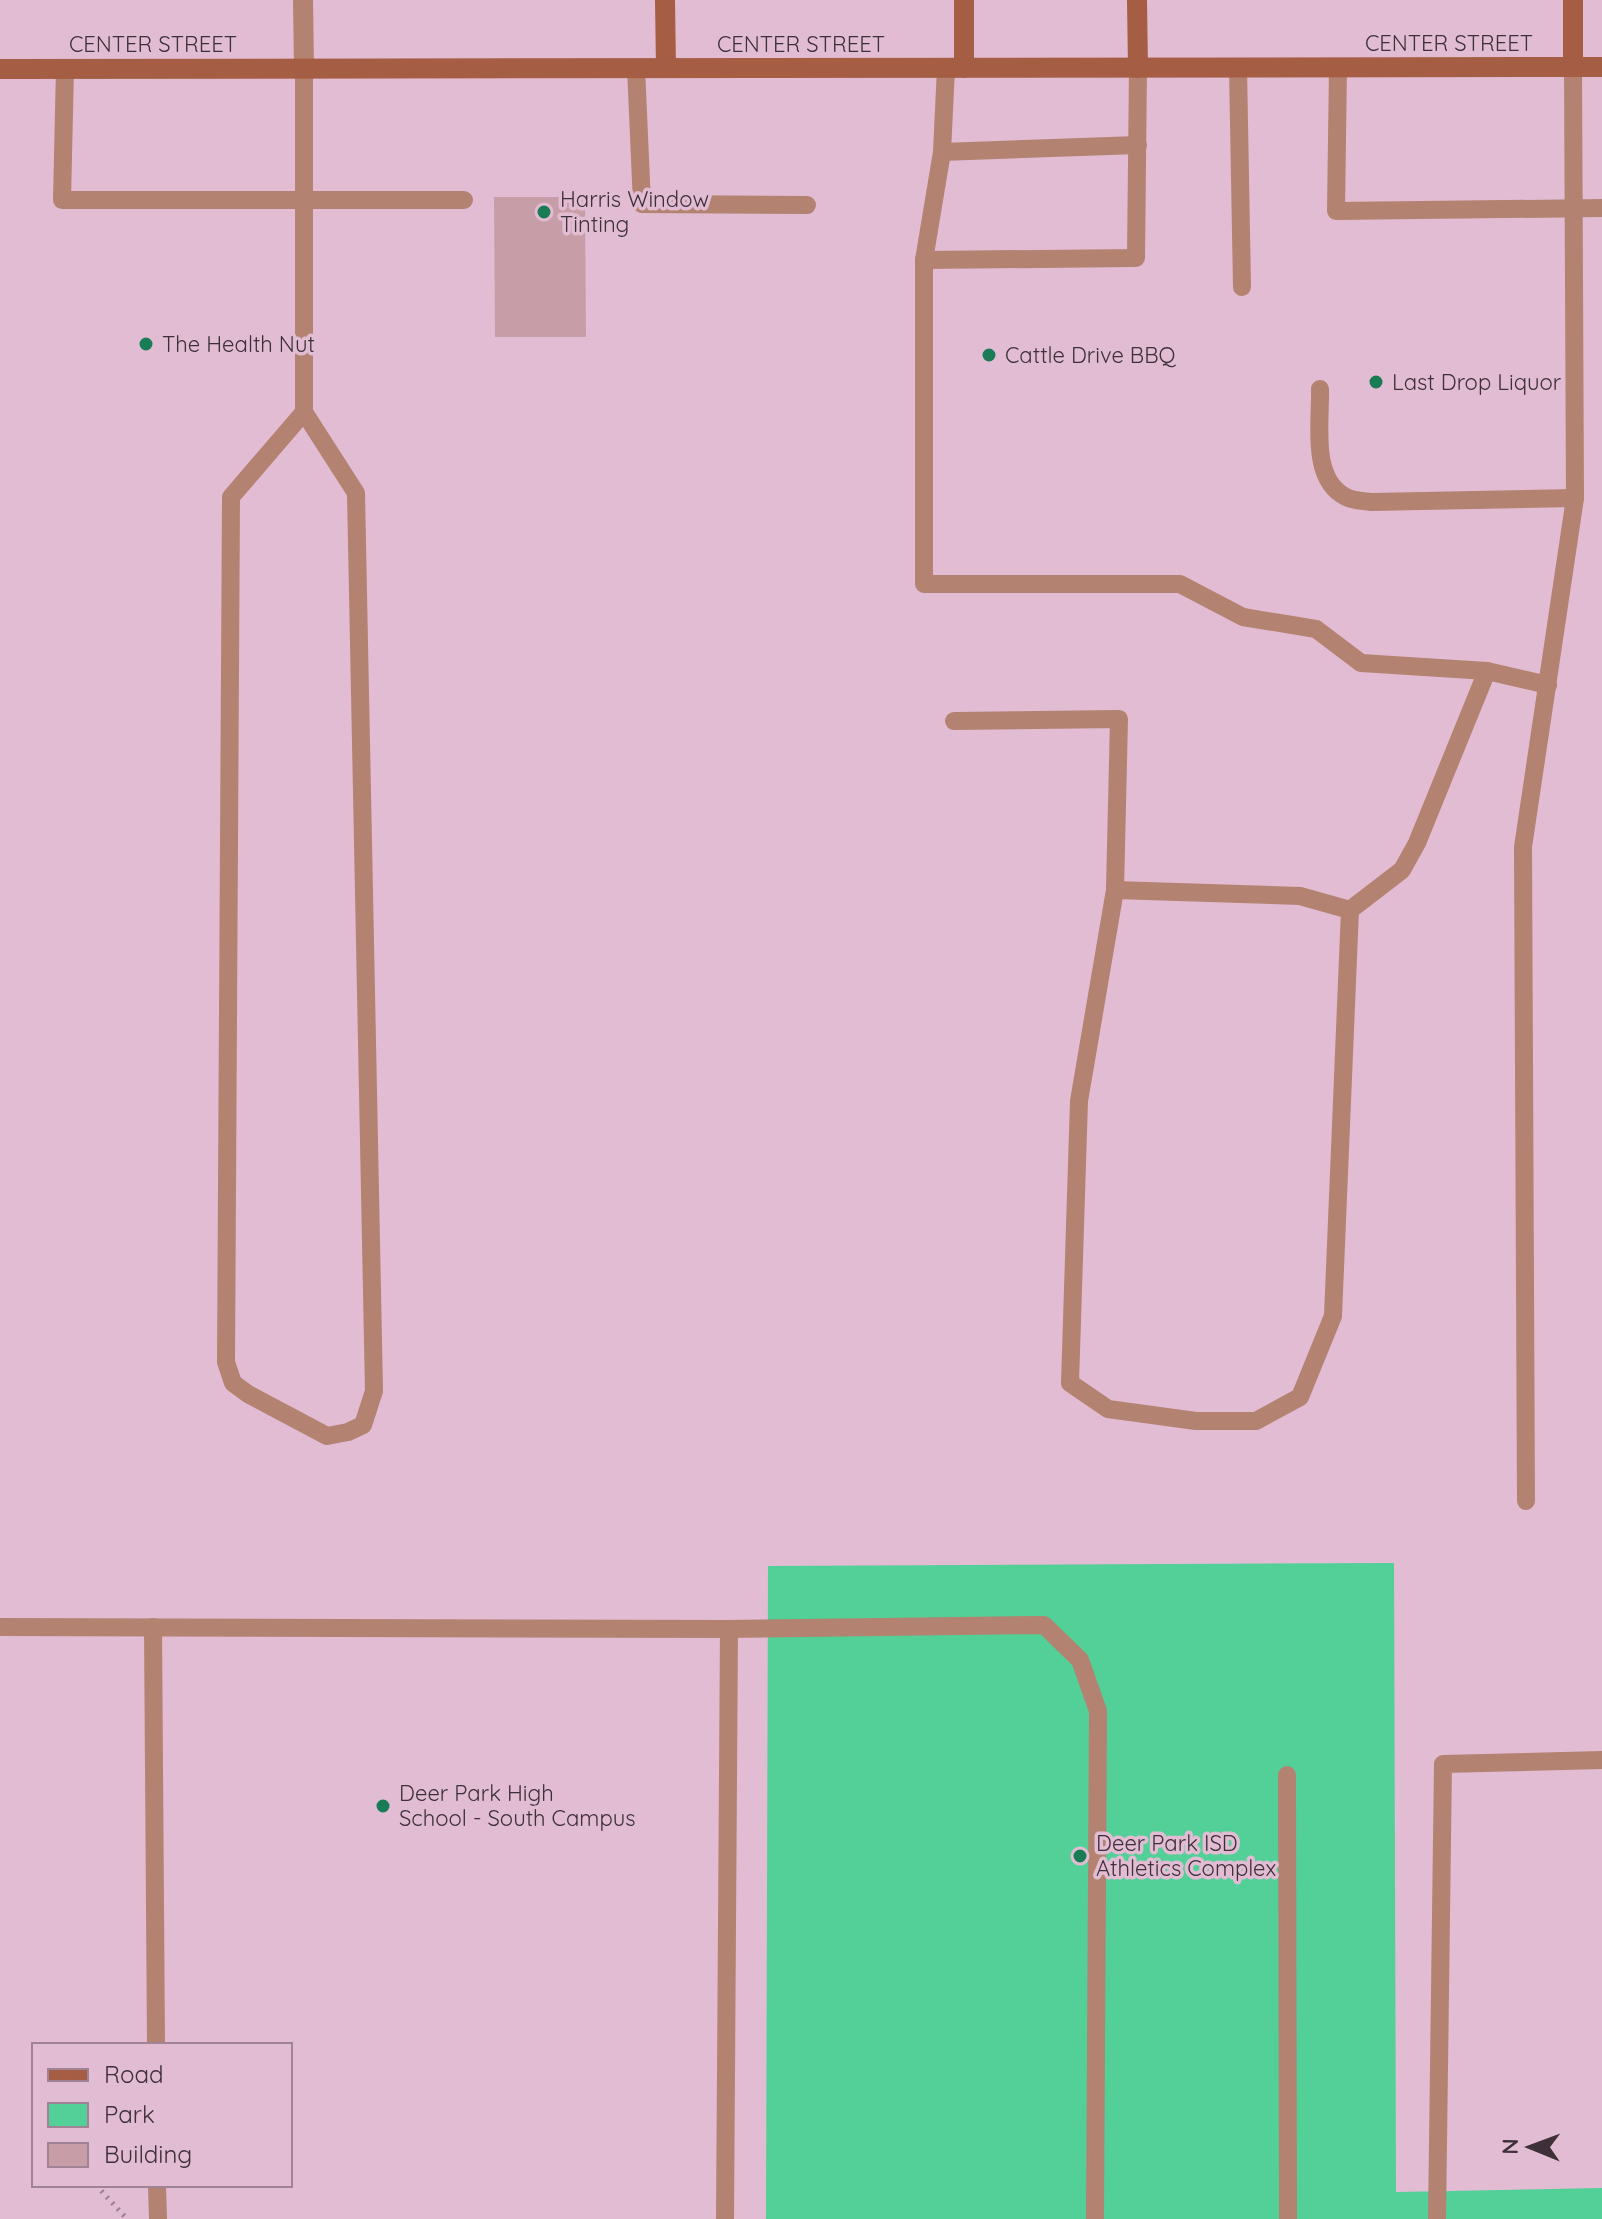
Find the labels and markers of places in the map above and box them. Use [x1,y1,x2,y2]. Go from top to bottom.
place label: Harris Window Tinting [560,185,709,238]
marker: Harris Window Tinting [535,203,553,221]
place label: The Health Nut [162,330,315,358]
marker: The Health Nut [137,335,155,353]
place label: Cattle Drive BBQ [1005,341,1176,369]
marker: Cattle Drive BBQ [980,346,998,364]
place label: Last Drop Liquor [1392,368,1562,396]
marker: Last Drop Liquor [1367,373,1385,391]
place label: Deer Park High School - South Campus [399,1779,636,1832]
marker: Deer Park High School - South Campus [374,1797,392,1815]
place label: Deer Park ISD Athletics Complex [1096,1829,1276,1882]
marker: Deer Park ISD Athletics Complex [1071,1847,1089,1865]

